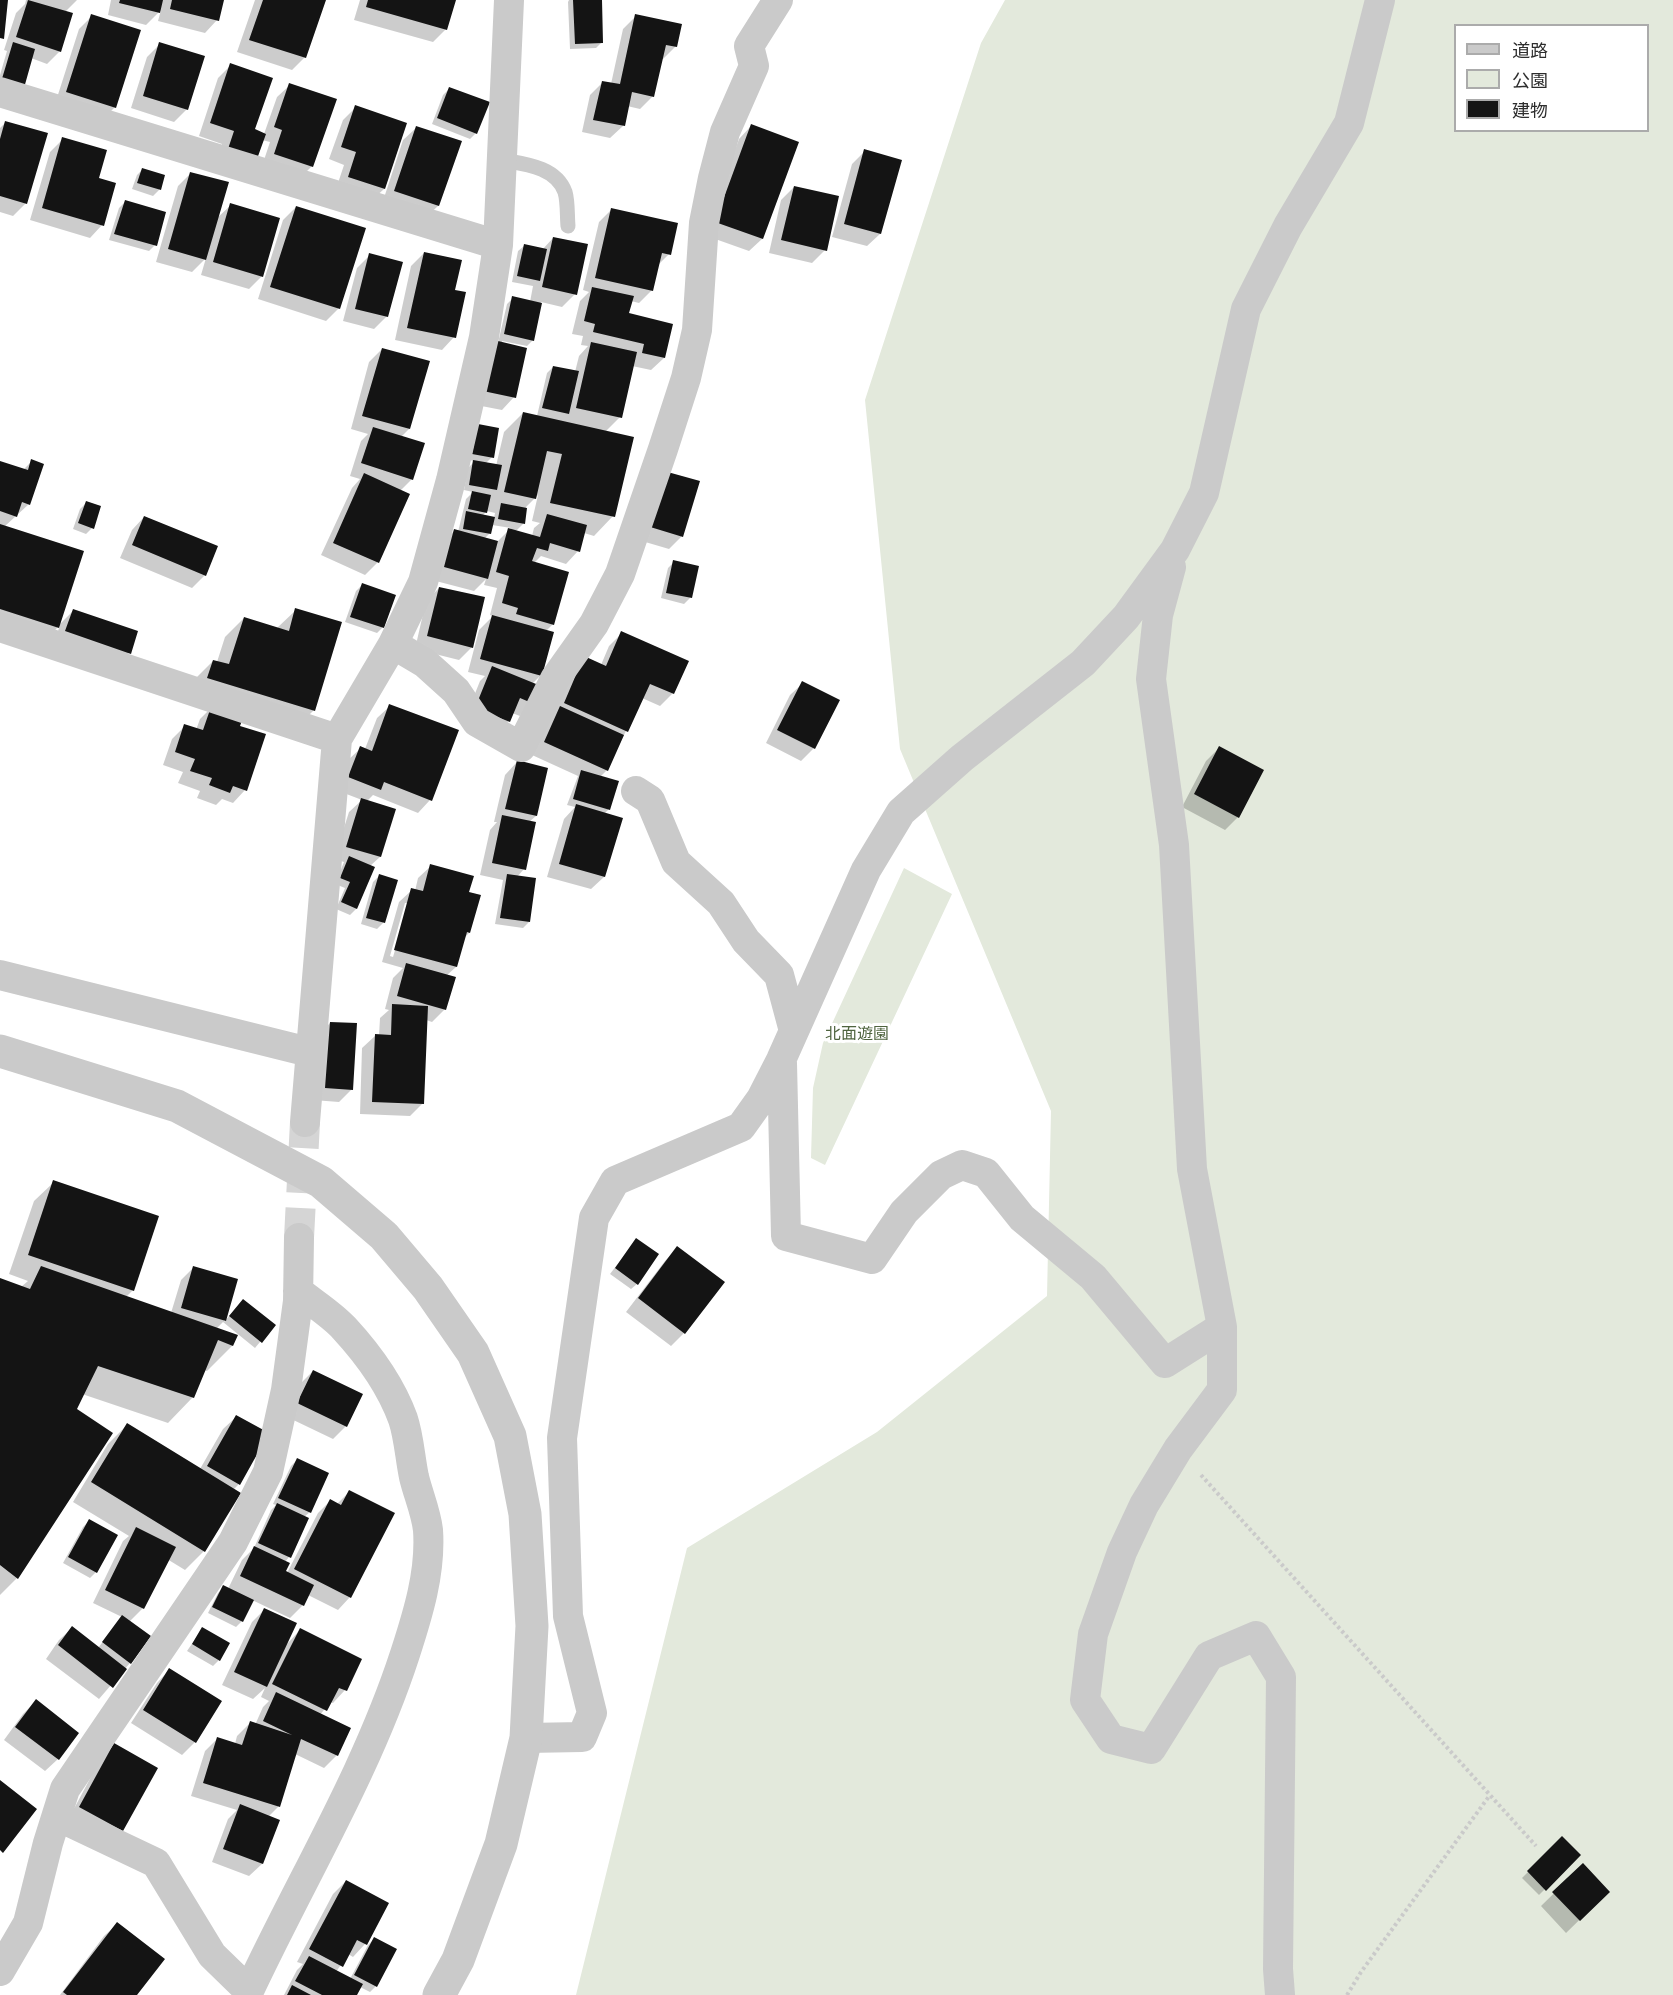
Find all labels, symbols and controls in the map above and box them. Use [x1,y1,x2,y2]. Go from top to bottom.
legend [1454,24,1649,132]
text: 道路 [1512,39,1548,61]
text: 公園 [1512,69,1548,91]
text: 建物 [1512,99,1548,121]
park label: 北面遊園 [825,1024,889,1044]

